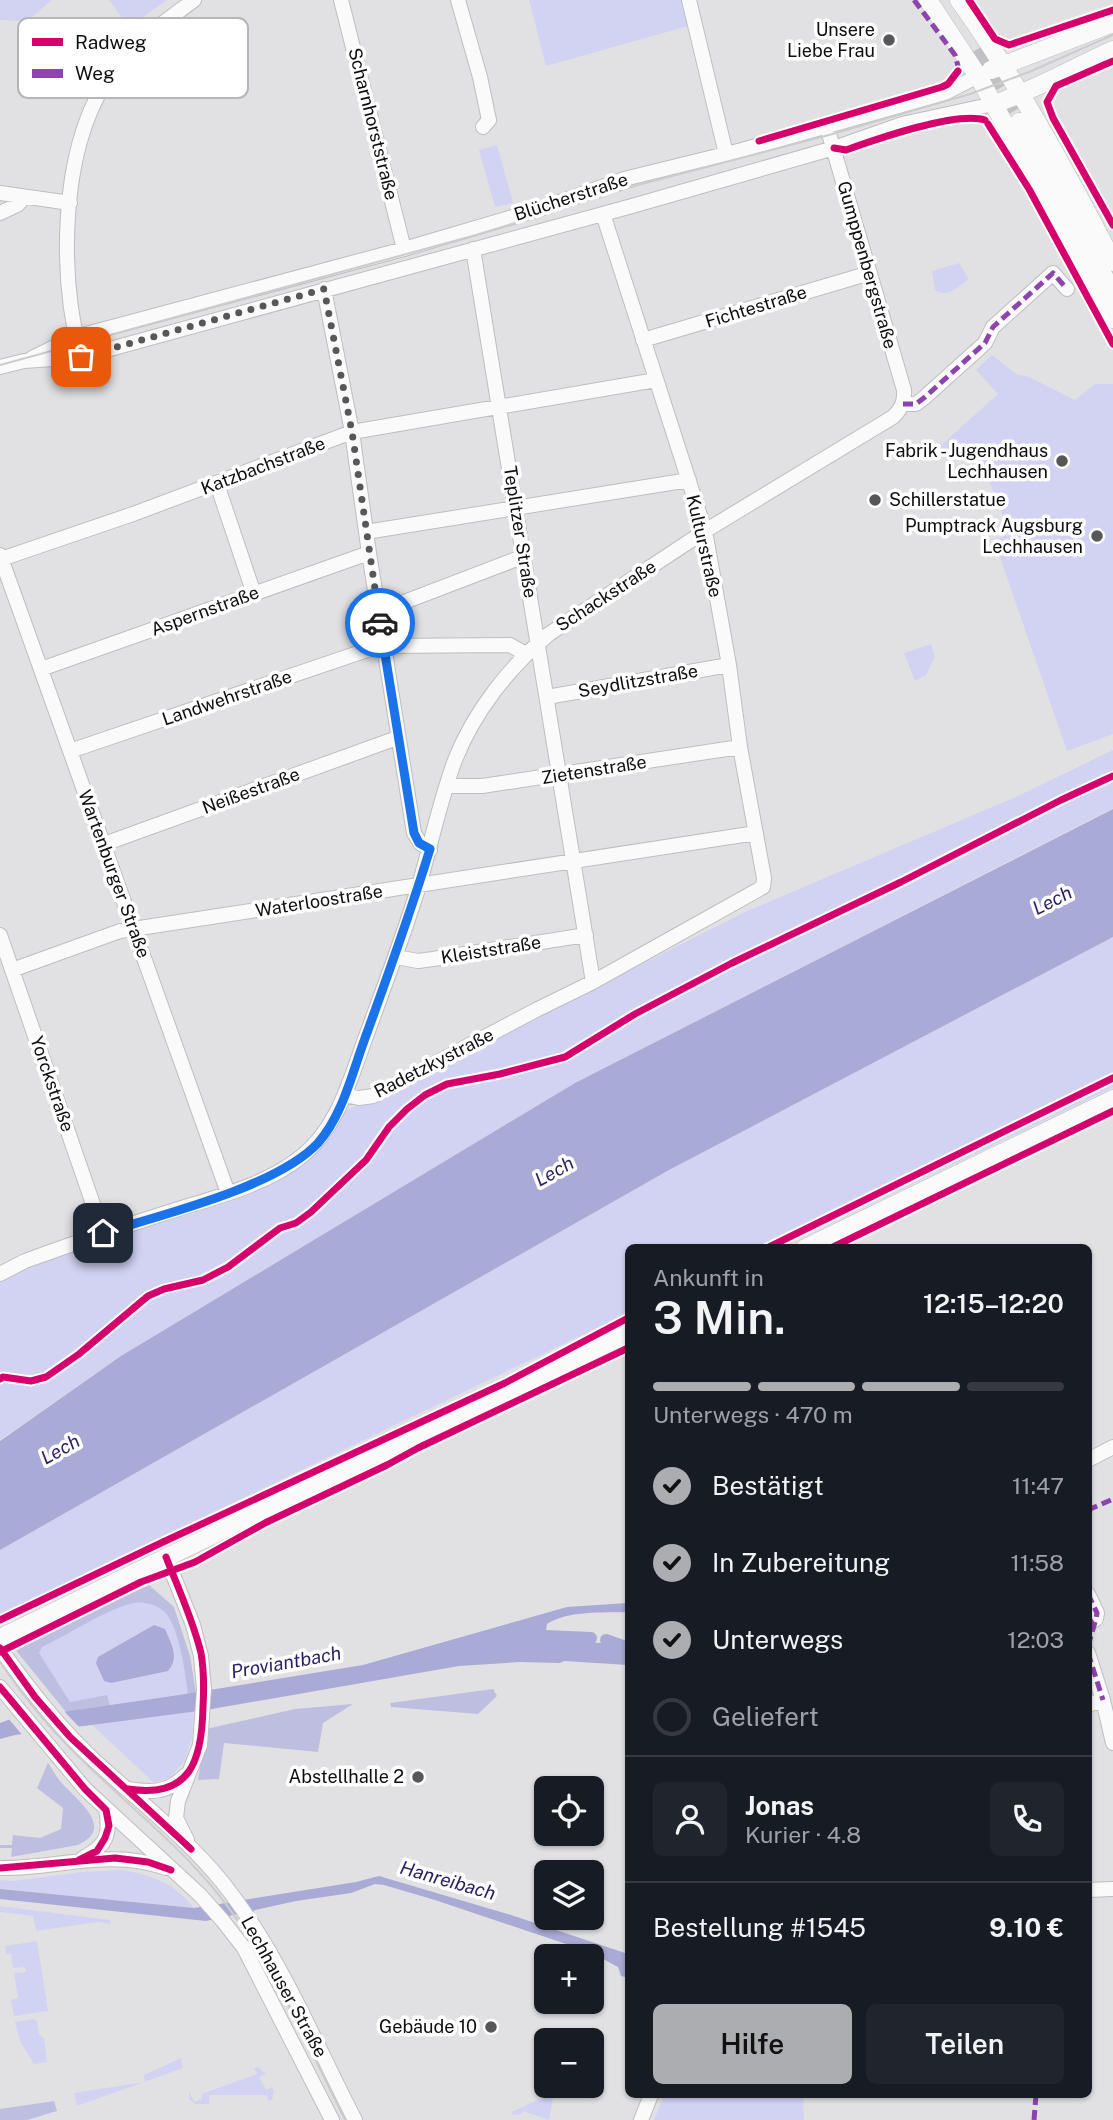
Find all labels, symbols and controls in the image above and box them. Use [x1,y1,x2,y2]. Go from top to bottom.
legend [18,18,248,98]
place label: Unsere Liebe Frau [787,19,875,61]
text: Radweg [75,31,147,53]
marker: Unsere Liebe Frau [881,32,897,48]
street label: Scharnhorststraße [344,46,403,202]
text: Weg [75,62,115,84]
street label: Blücherstraße [511,168,630,225]
street label: Gumppenbergstraße [834,179,901,351]
street label: Fichtestraße [703,281,809,332]
pin [51,327,111,387]
icon: bag [62,338,100,376]
street label: Katzbachstraße [198,432,328,499]
place label: Fabrik - Jugendhaus Lechhausen [885,440,1048,482]
marker: Fabrik - Jugendhaus Lechhausen [1054,453,1070,469]
street label: Teplitzer Straße [500,464,541,600]
place label: Schillerstatue [889,489,1006,510]
street label: Kulturstraße [682,492,727,599]
marker: Schillerstatue [867,492,883,508]
place label: Pumptrack Augsburg Lechhausen [905,515,1083,557]
marker: Pumptrack Augsburg Lechhausen [1089,528,1105,544]
street label: Schackstraße [552,555,660,636]
street label: Aspernstraße [148,581,262,640]
courier [345,588,415,658]
icon: car [361,604,399,642]
street label: Seydlitzstraße [576,660,699,701]
street label: Landwehrstraße [159,665,295,730]
street label: Zietenstraße [540,751,648,788]
street label: Neißestraße [199,763,303,818]
street label: Wartenburger Straße [74,787,155,961]
street label: Waterloostraße [254,880,384,921]
water label: Lech [1029,881,1075,919]
street label: Kleiststraße [439,931,543,968]
street label: Radetzkystraße [371,1023,497,1102]
street label: Yorckstraße [26,1033,79,1134]
water label: Lech [531,1151,577,1191]
pin [73,1203,133,1263]
icon: home [84,1214,122,1252]
text: Ankunft in [653,1264,764,1291]
text: 12:15–12:20 [923,1288,1064,1319]
text: 3 Min. [653,1290,786,1344]
text: Unterwegs · 470 m [653,1401,853,1428]
water label: Lech [37,1429,83,1469]
icon: check [653,1467,691,1505]
text: Bestätigt [712,1470,824,1501]
text: 11:47 [1012,1472,1064,1499]
icon: check [653,1544,691,1582]
text: In Zubereitung [712,1547,890,1578]
text: 11:58 [1010,1549,1064,1576]
icon: check [653,1621,691,1659]
text: Unterwegs [712,1624,843,1655]
text: 12:03 [1007,1626,1064,1653]
water label: Proviantbach [229,1641,343,1683]
text: Geliefert [712,1701,819,1732]
place label: Abstellhalle 2 [288,1766,404,1787]
marker: Abstellhalle 2 [410,1769,426,1785]
map controls [534,1776,604,2098]
button: locate [534,1776,604,1846]
button: person [653,1782,727,1856]
button: phone [990,1782,1064,1856]
text: Jonas [745,1790,814,1821]
text: Kurier · 4.8 [745,1821,861,1848]
water label: Hanreibach [398,1856,498,1904]
button: layers [534,1860,604,1930]
text: Bestellung #1545 [653,1912,866,1943]
text: 9.10 € [989,1912,1064,1943]
street label: Lechhauser Straße [237,1913,332,2061]
button: + [534,1944,604,2014]
button: Hilfe [653,2004,852,2084]
button: Teilen [866,2004,1064,2084]
place label: Gebäude 10 [379,2016,477,2037]
marker: Gebäude 10 [483,2019,499,2035]
button: − [534,2028,604,2098]

